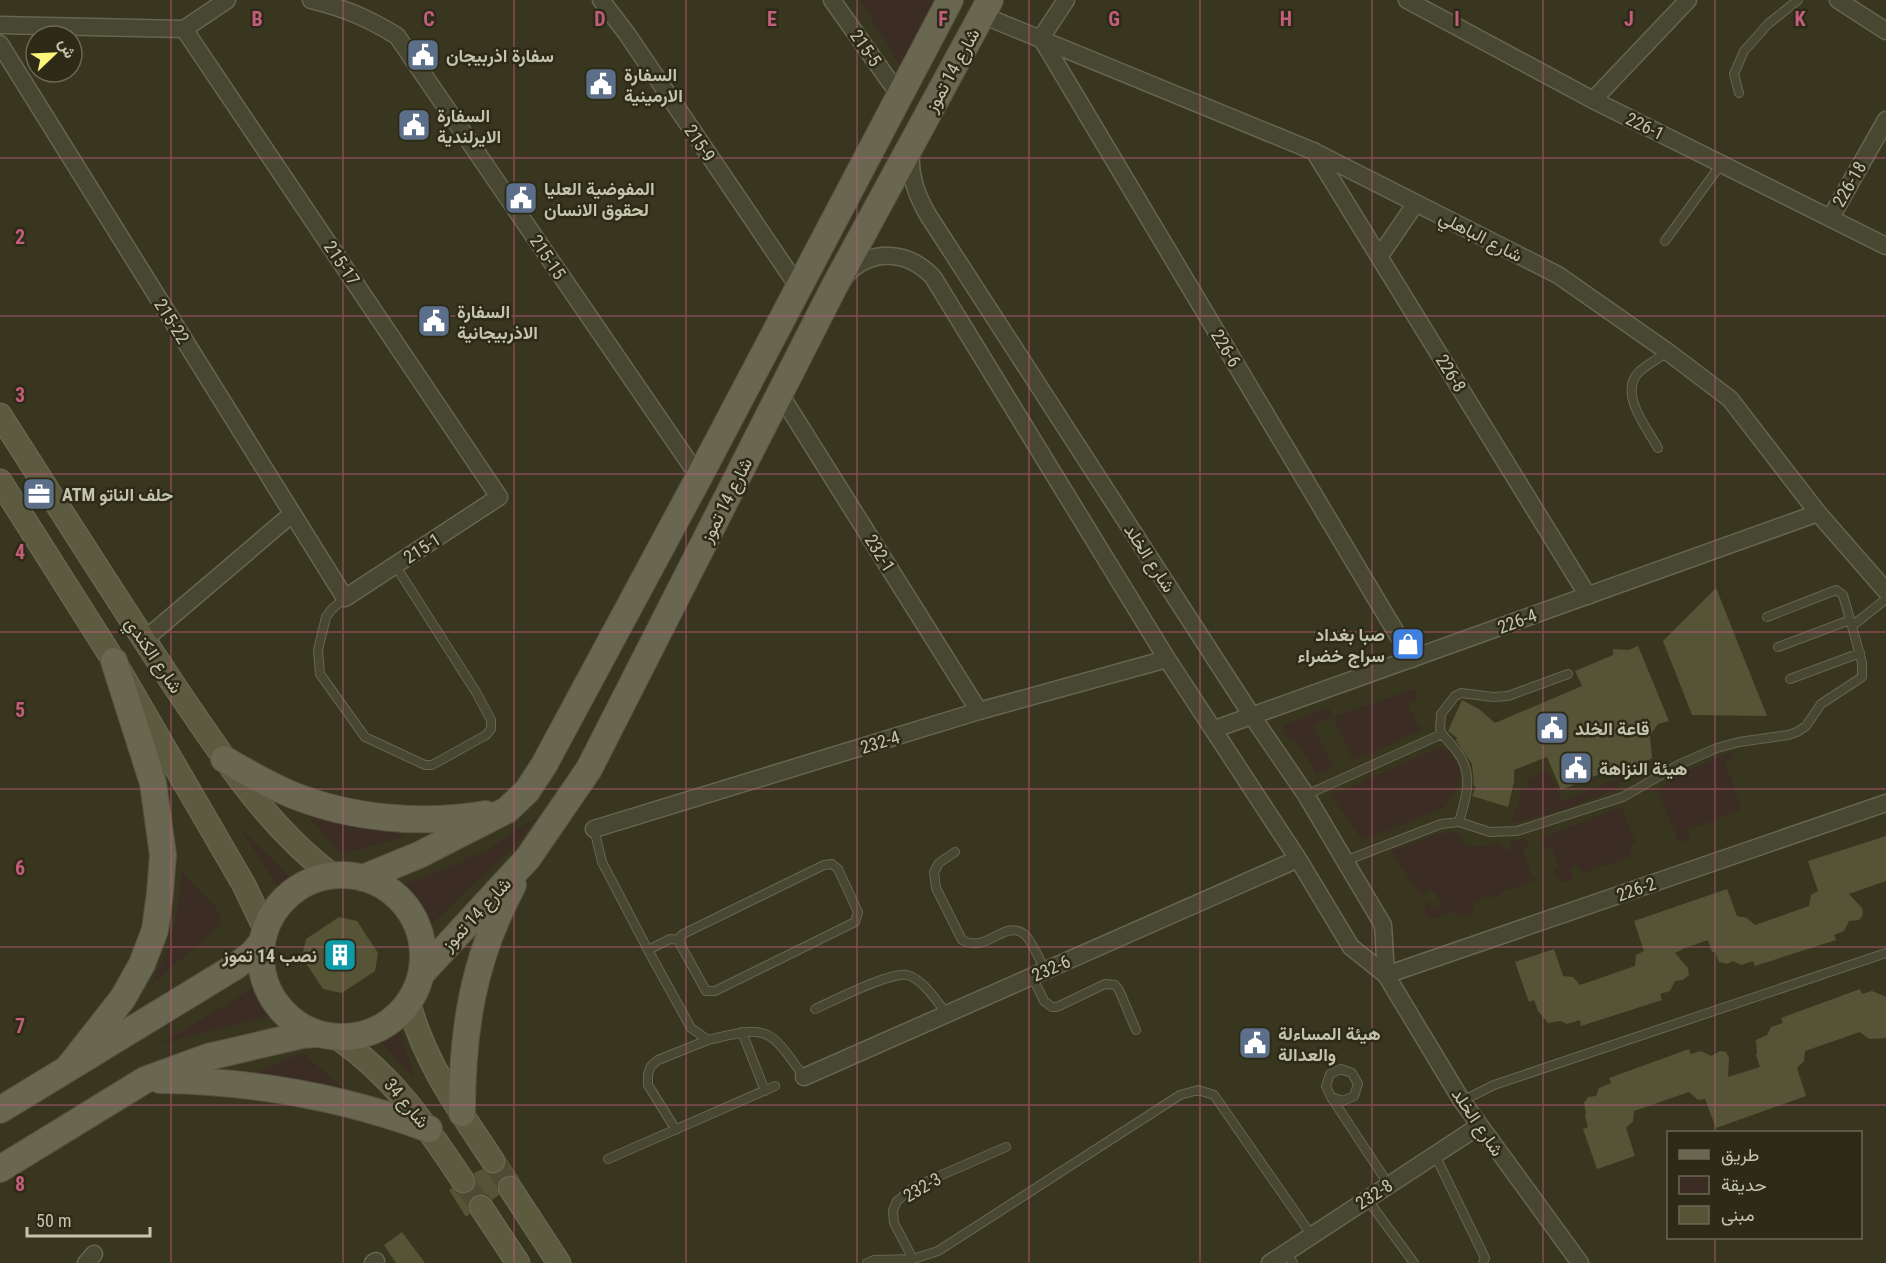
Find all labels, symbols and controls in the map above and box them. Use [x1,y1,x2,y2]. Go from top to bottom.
text: B [251,7,263,31]
text: C [423,7,435,31]
text: D [594,7,606,31]
text: E [767,7,777,31]
text: F [938,7,948,31]
text: G [1108,7,1120,31]
text: H [1280,7,1292,31]
text: I [1454,7,1460,31]
text: J [1624,7,1634,31]
text: K [1794,7,1806,31]
north arrow [24,24,84,84]
street label: شارع 14 تموز [920,25,985,117]
street label: 215-5 [846,26,886,70]
text: ش [55,36,80,61]
public building icon: سفارة اذربيجان [405,37,441,73]
place label: سفارة اذربيجان [446,45,554,67]
place label: السفارة الارمينية [624,64,683,107]
public building icon: السفارة الارمينية [583,66,619,102]
place label: السفارة الايرلندية [437,105,501,148]
public building icon: السفارة الايرلندية [396,107,432,143]
street label: 226-1 [1622,108,1668,144]
street label: 215-9 [680,121,720,165]
street label: 226-18 [1828,158,1870,210]
place label: المفوضية العليا لحقوق الانسان [544,178,655,221]
public building icon: المفوضية العليا لحقوق الانسان [503,180,539,216]
street label: شارع الباهلي [1434,206,1526,270]
text: 2 [15,225,25,249]
street label: 215-15 [526,231,570,283]
street label: 215-17 [320,237,364,289]
street label: 215-22 [150,295,194,347]
place label: السفارة الاذربيجانية [457,301,538,344]
public building icon: السفارة الاذربيجانية [416,303,452,339]
street label: 226-6 [1207,325,1245,371]
street label: 226-8 [1431,350,1471,396]
text: 3 [15,383,25,407]
street label: شارع 14 تموز [695,454,758,548]
office icon: ATM حلف الناتو [21,476,57,512]
place label: ATM حلف الناتو [62,484,173,506]
street label: شارع الخلد [1118,520,1180,597]
street label: 215-1 [400,528,444,568]
street label: 232-1 [860,530,900,576]
text: 4 [15,540,25,564]
street label: 226-4 [1495,604,1539,638]
street label: شارع الكندي [117,613,187,700]
place label: صبا بغداد سراج خضراء [1297,624,1385,668]
shop icon: صبا بغداد سراج خضراء [1390,626,1426,662]
text: 5 [15,698,25,722]
public building icon: قاعة الخلد [1534,710,1570,746]
place label: قاعة الخلد [1575,718,1649,739]
street label: 232-4 [858,726,902,758]
public building icon: هيئة النزاهة [1558,750,1594,786]
place label: هيئة النزاهة [1599,758,1687,780]
text: 6 [15,856,25,880]
street label: شارع 14 تموز [436,873,517,957]
street label: 226-2 [1614,873,1658,905]
building icon: نصب 14 تموز [322,937,358,973]
place label: نصب 14 تموز [221,945,317,967]
street label: 232-6 [1028,950,1074,986]
text: 7 [15,1014,25,1038]
place label: هيئة المساءلة والعدالة [1278,1023,1381,1066]
public building icon: هيئة المساءلة والعدالة [1237,1025,1273,1061]
street label: شارع 34 [379,1074,434,1133]
street label: شارع الخلد [1446,1084,1508,1161]
legend [1667,1131,1862,1239]
text: طريق [1721,1144,1759,1166]
street label: 232-3 [899,1168,945,1206]
text: 8 [15,1172,25,1196]
street label: 232-8 [1352,1174,1396,1214]
text: حديقة [1721,1174,1767,1195]
scale bar [27,1200,150,1238]
text: مبنى [1721,1204,1755,1226]
text: 50 m [36,1210,71,1231]

